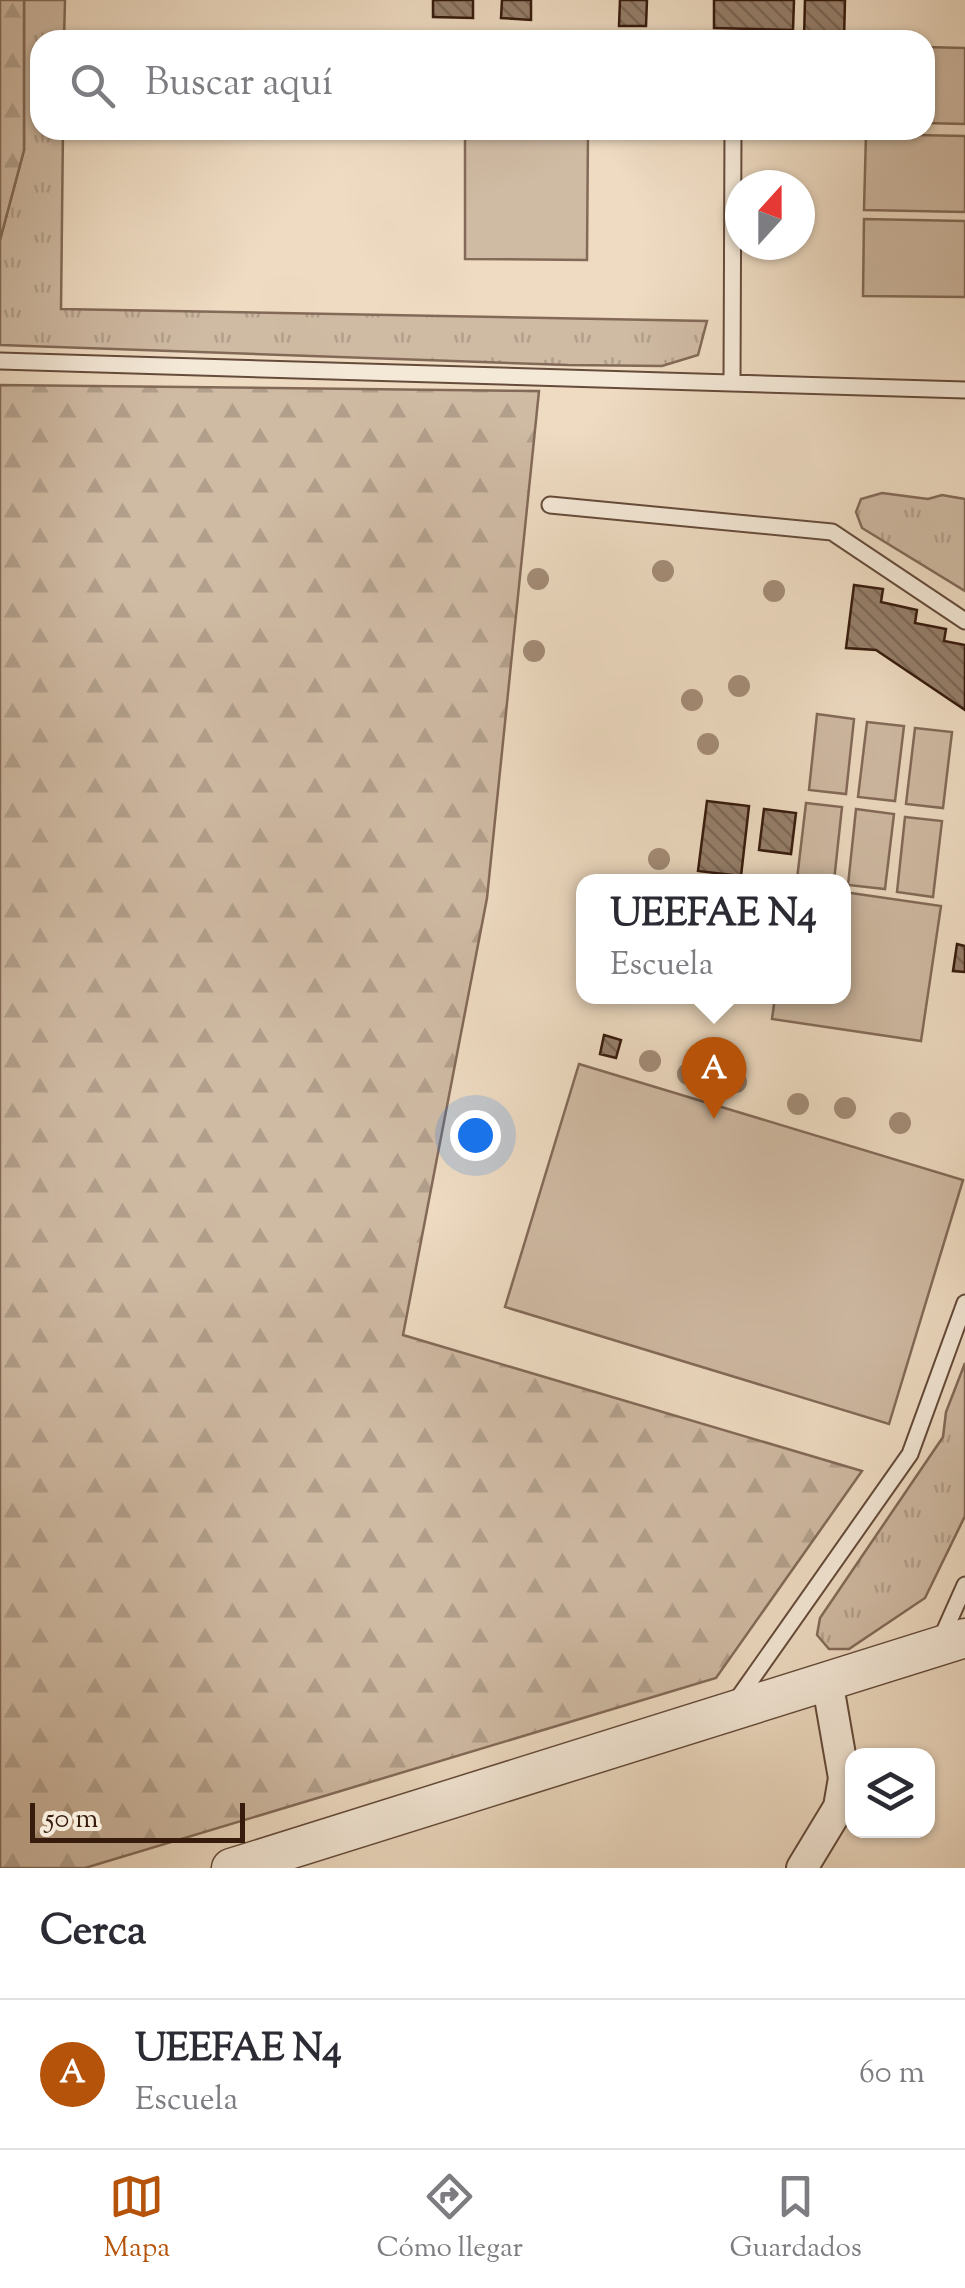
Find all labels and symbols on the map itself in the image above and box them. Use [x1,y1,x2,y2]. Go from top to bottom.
north arrow [725,170,815,260]
pin: A [682,1036,746,1119]
your location [450,1110,501,1161]
scale bar [30,1798,245,1842]

